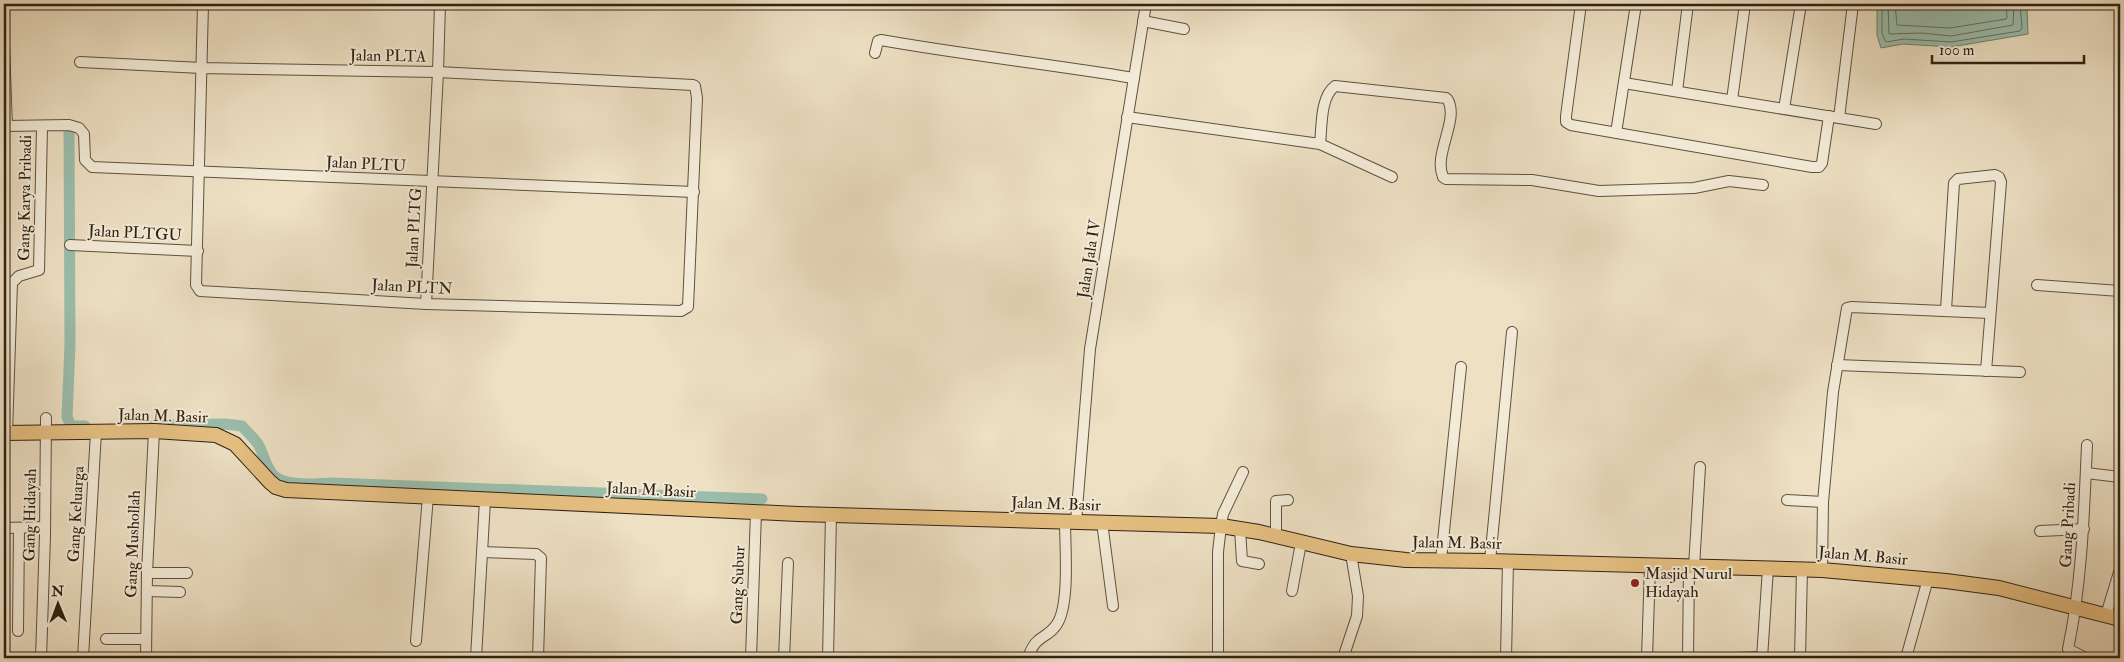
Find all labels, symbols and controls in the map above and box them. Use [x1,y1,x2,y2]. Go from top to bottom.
scale bar [1932,32,2084,64]
text: 100 m [1939,41,1975,60]
street label: Jalan PLTA [349,45,426,68]
street label: Gang Karya Pribadi [14,135,36,261]
street label: Jalan PLTU [324,152,407,177]
street label: Jalan PLTG [402,187,427,270]
street label: Jalan Jala IV [1073,217,1106,301]
street label: Jalan PLTGU [87,221,183,246]
street label: Jalan PLTN [370,275,454,300]
street label: Jalan M. Basir [117,404,208,429]
street label: Gang Keluarga [63,465,89,563]
street label: Gang Hidayah [19,468,41,562]
street label: Jalan M. Basir [605,478,696,503]
street label: Gang Pribadi [2056,482,2080,568]
street label: Gang Mushollah [121,489,145,598]
street label: Jalan M. Basir [1010,492,1101,517]
street label: Jalan M. Basir [1411,532,1502,555]
street label: Jalan M. Basir [1816,542,1909,571]
street label: Gang Subur [727,545,749,625]
place label: Masjid Nurul Hidayah [1645,564,1732,602]
marker: Masjid Nurul Hidayah [1629,577,1641,589]
north arrow [32,580,82,630]
text: N [50,583,65,600]

